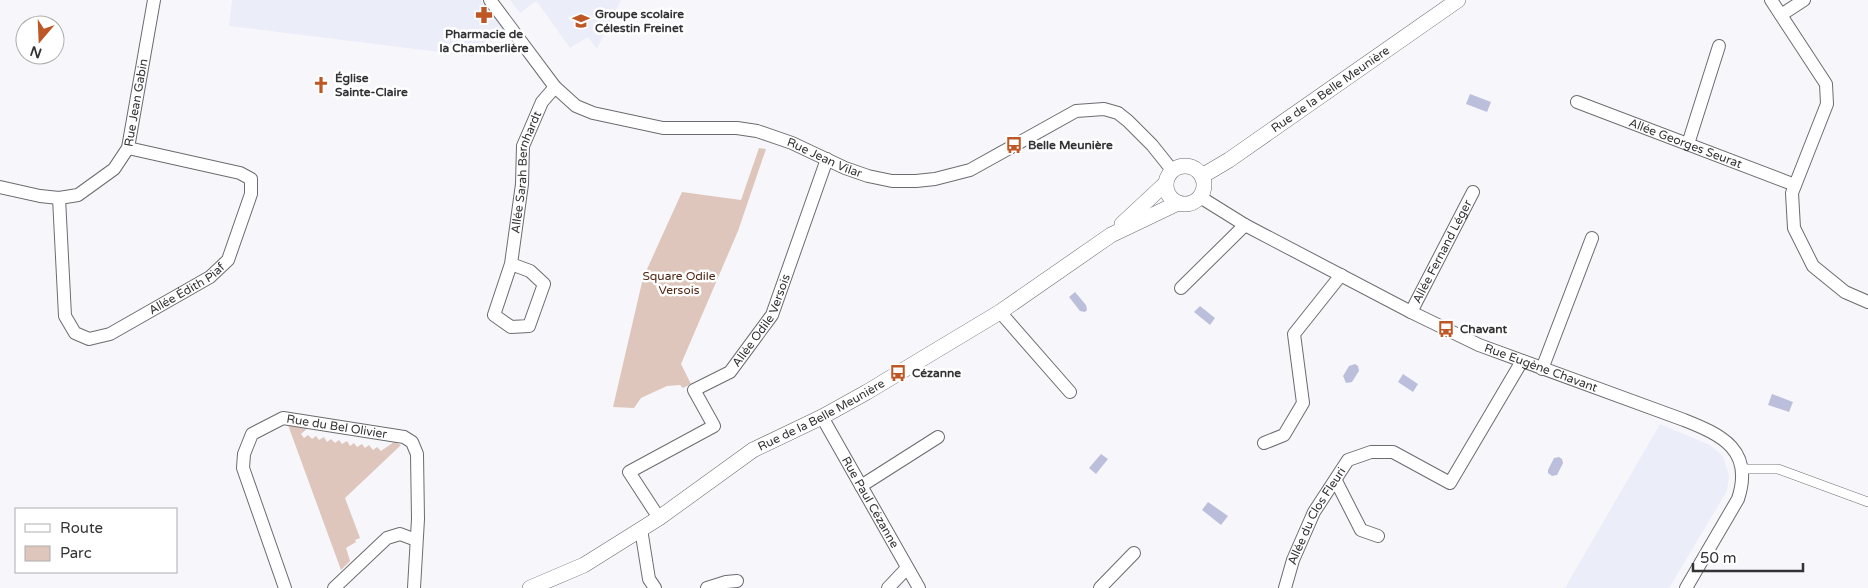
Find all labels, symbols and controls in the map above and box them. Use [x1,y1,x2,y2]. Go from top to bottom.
pharmacy icon: Pharmacie de la Chamberlière [474,5,494,25]
place label: Groupe scolaire Célestin Freinet [595,7,684,35]
school or university icon: Groupe scolaire Célestin Freinet [571,11,591,31]
north arrow [15,15,65,65]
place label: Pharmacie de la Chamberlière [439,27,529,55]
text: N [28,42,44,62]
street label: Rue de la Belle Meunière [1269,43,1392,135]
street label: Rue Jean Gabin [121,58,151,148]
place label: Église Sainte-Claire [335,71,408,99]
church icon: Église Sainte-Claire [311,75,331,95]
street label: Allée Sarah Bernhardt [508,109,544,234]
street label: Allée Georges Seurat [1627,115,1744,171]
street label: Rue Jean Vilar [785,135,864,181]
bus stop icon: Belle Meunière [1004,135,1024,155]
place label: Belle Meunière [1028,138,1113,152]
street label: Allée Fernand Léger [1410,197,1475,306]
street label: Allée Édith Piaf [146,260,228,317]
park label: Square Odile Versois [642,269,716,297]
street label: Allée Odile Versois [729,272,793,370]
bus stop icon: Chavant [1436,319,1456,339]
place label: Chavant [1460,322,1507,336]
street label: Rue Eugène Chavant [1483,341,1600,395]
bus stop icon: Cézanne [888,363,908,383]
place label: Cézanne [912,366,961,380]
street label: Rue de la Belle Meunière [756,376,887,454]
street label: Rue du Bel Olivier [286,412,388,441]
street label: Rue Paul Cézanne [839,454,902,551]
street label: Allée du Clos Fleuri [1285,465,1348,566]
legend [15,508,178,573]
text: Route [60,519,103,537]
scale bar [1693,540,1803,572]
text: Parc [60,544,92,562]
text: 50 m [1700,549,1737,567]

